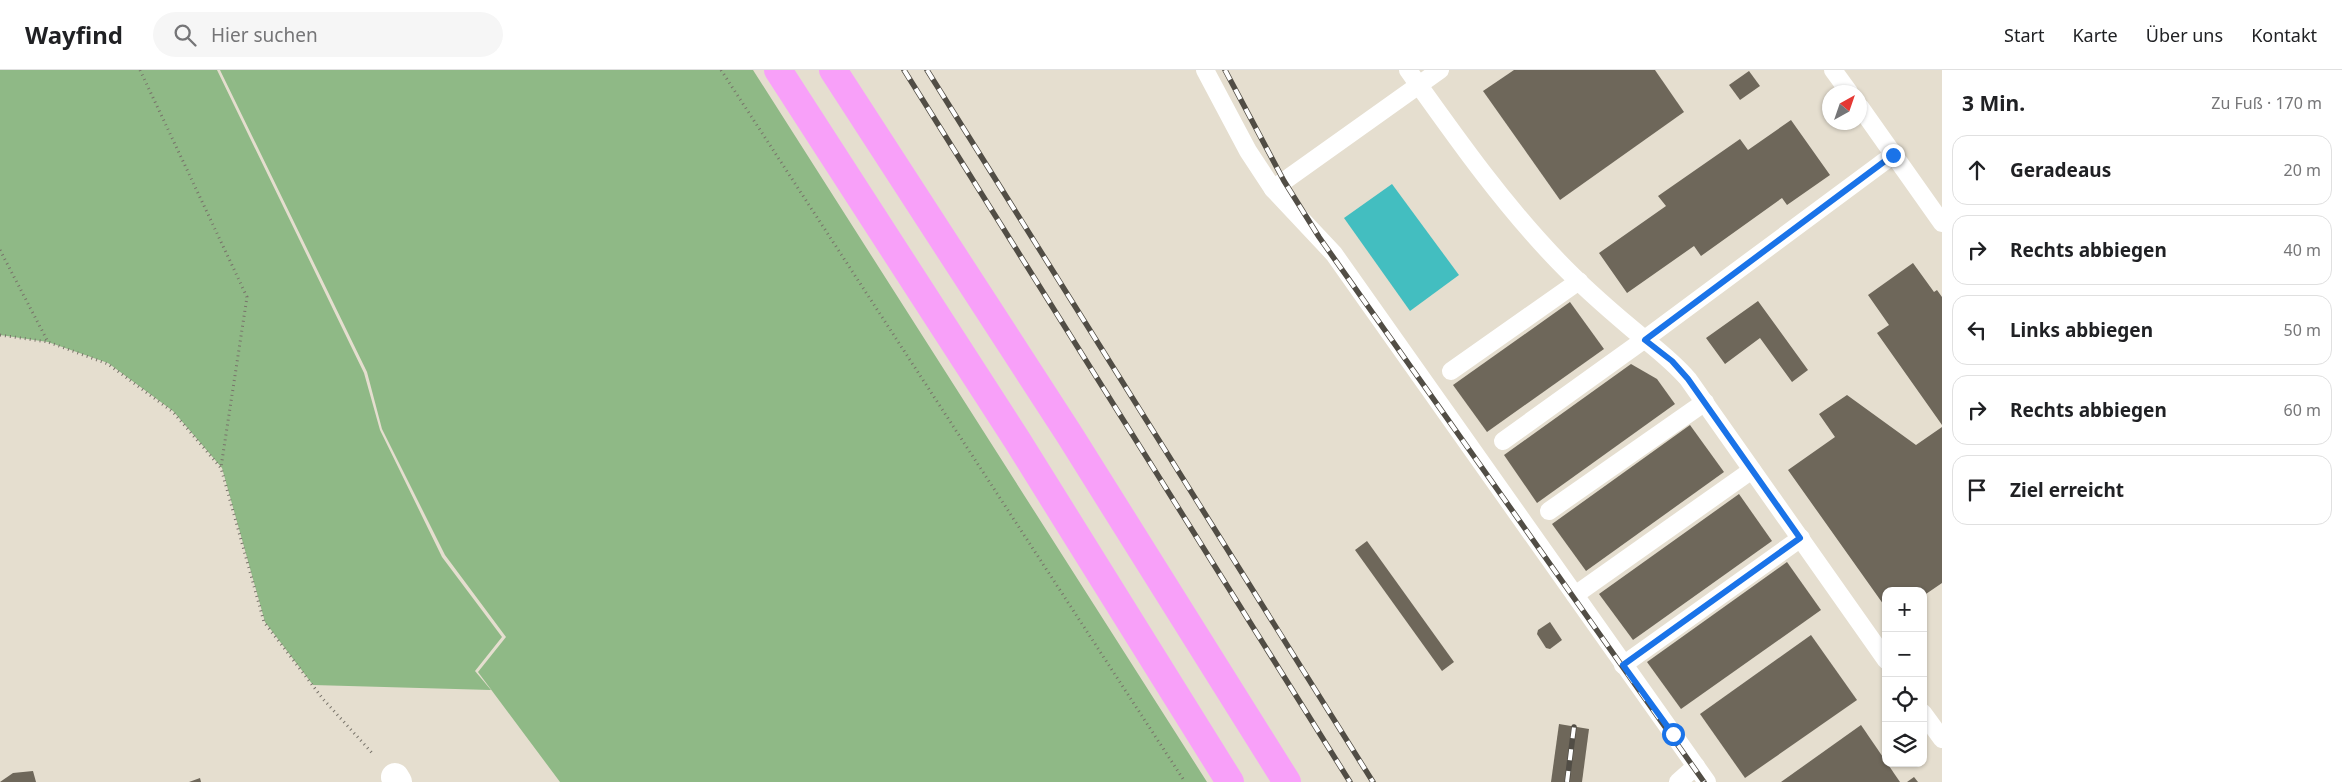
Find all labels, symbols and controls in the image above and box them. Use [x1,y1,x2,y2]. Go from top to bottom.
search box [153,12,503,57]
text: Wayfind [25,18,123,51]
icon: search [171,21,199,49]
text: Hier suchen [211,22,318,48]
text: Start [2004,23,2044,47]
text: Karte [2072,23,2118,47]
text: Über uns [2146,23,2223,47]
text: Kontakt [2251,23,2317,47]
north arrow [1822,85,1867,130]
text: 3 Min. [1962,89,2025,117]
text: Zu Fuß · 170 m [2211,92,2322,114]
route end [1882,144,1905,167]
icon: ahead [1963,156,1991,184]
text: Geradeaus [2010,157,2111,183]
text: 20 m [2284,159,2321,181]
icon: right [1963,236,1991,264]
text: Rechts abbiegen [2010,237,2167,263]
text: 40 m [2284,239,2321,261]
icon: left [1963,316,1991,344]
text: Links abbiegen [2010,317,2153,343]
text: 50 m [2284,319,2321,341]
icon: right [1963,396,1991,424]
text: Rechts abbiegen [2010,397,2167,423]
text: 60 m [2284,399,2321,421]
icon: arrive [1963,476,1991,504]
text: Ziel erreicht [2010,477,2124,503]
map controls [1882,587,1927,767]
button: + [1882,587,1927,632]
button: − [1882,632,1927,677]
button: locate [1882,677,1927,722]
button: layers [1882,722,1927,767]
route start [1662,723,1685,746]

